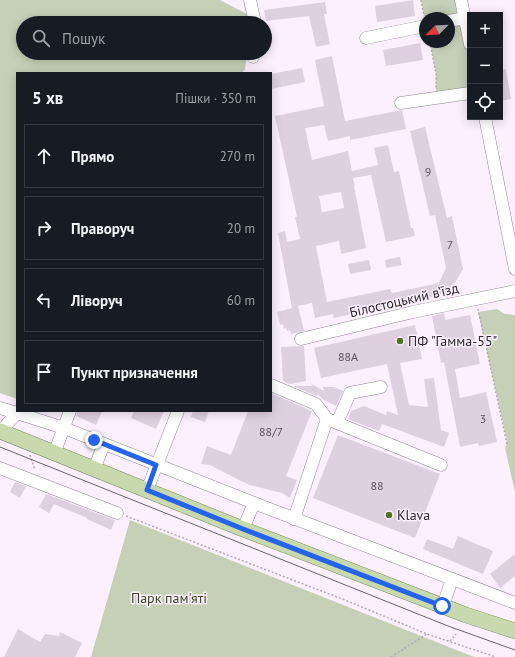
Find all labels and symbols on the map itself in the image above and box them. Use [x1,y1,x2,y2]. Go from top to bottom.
north arrow [419,12,455,48]
house number: 9 [425,164,431,179]
house number: 7 [447,237,453,252]
street label: Білостоцький в’їзд [348,279,461,321]
place label: ПФ "Гамма-55" [408,332,497,350]
marker: ПФ "Гамма-55" [395,336,405,346]
house number: 88А [338,349,358,364]
house number: 3 [480,411,486,426]
house number: 88/7 [259,424,283,439]
route end [85,431,103,449]
house number: 88 [370,478,384,493]
place label: Klava [397,506,430,524]
marker: Klava [384,510,394,520]
park label: Парк пам'яті [131,589,207,607]
route start [433,597,451,615]

